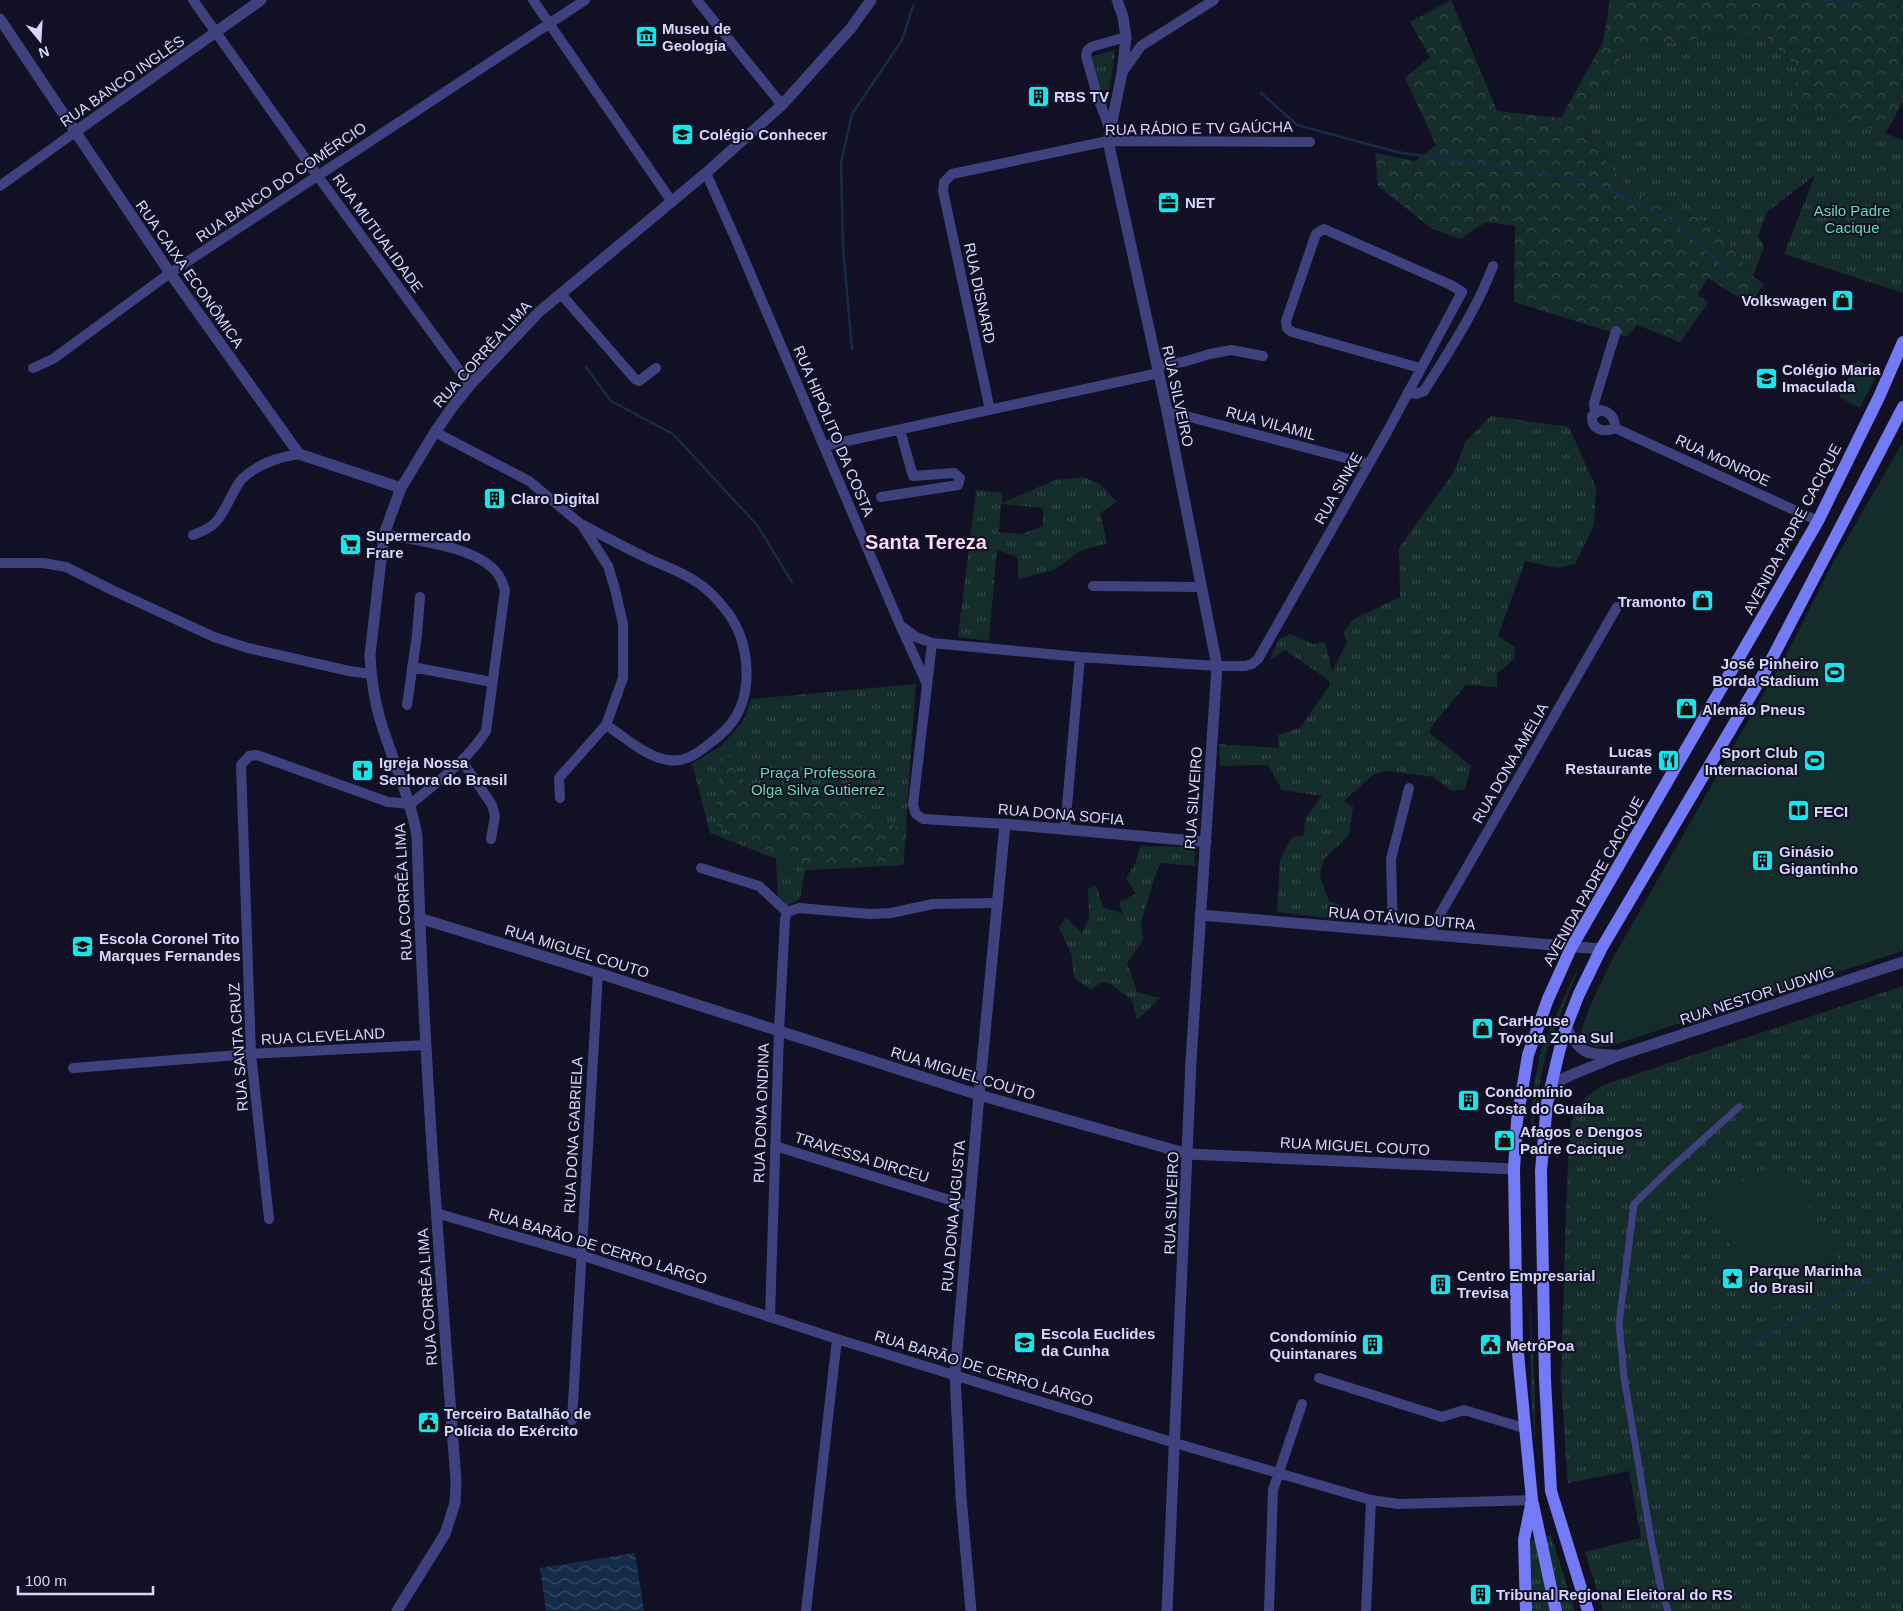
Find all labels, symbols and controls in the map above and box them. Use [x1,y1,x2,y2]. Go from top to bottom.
north arrow [15,15,65,65]
place label: Museu de Geologia [662,20,731,54]
museum icon: Museu de Geologia [634,25,658,49]
street label: RUA BANCO INGLÊS [57,32,187,130]
text: N [37,43,51,62]
building icon: RBS TV [1026,84,1050,108]
place label: RBS TV [1054,88,1109,105]
street label: RUA RÁDIO E TV GAÚCHA [1105,118,1293,138]
street label: RUA BANCO DO COMÉRCIO [193,119,369,245]
school or university icon: Colégio Conhecer [671,122,695,146]
place label: Colégio Conhecer [699,126,828,143]
street label: RUA MUTUALIDADE [329,170,427,296]
office icon: NET [1157,190,1181,214]
place label: NET [1185,194,1215,211]
street label: RUA CAIXA ECONÔMICA [133,197,247,351]
park label: Asilo Padre Cacique [1814,202,1890,236]
street label: RUA DISNARD [961,241,999,345]
shop icon: Volkswagen [1831,288,1855,312]
place label: Volkswagen [1741,292,1827,309]
street label: RUA CORRÊA LIMA [430,297,534,411]
street label: RUA HIPÓLITO DA COSTA [790,343,878,519]
street label: RUA SILVEIRO [1159,344,1197,448]
place label: Colégio Maria Imaculada [1782,361,1881,395]
school or university icon: Colégio Maria Imaculada [1754,366,1778,390]
street label: RUA VILAMIL [1224,403,1318,443]
street label: RUA MONROE [1673,431,1773,489]
street label: AVENIDA PADRE CACIQUE [1740,441,1844,617]
street label: RUA SINKE [1311,449,1365,527]
building icon: Claro Digital [483,486,507,510]
place label: Claro Digital [511,490,599,507]
place label: Supermercado Frare [366,527,471,561]
district label: Santa Tereza [865,531,988,553]
supermarket icon: Supermercado Frare [338,532,362,556]
shop icon: Tramonto [1690,589,1714,613]
place label: Tramonto [1618,593,1686,610]
place label: José Pinheiro Borda Stadium [1712,655,1819,689]
sports icon: José Pinheiro Borda Stadium [1823,660,1847,684]
shop icon: Alemão Pneus [1674,697,1698,721]
street label: RUA DONA AMÉLIA [1469,700,1551,826]
place label: Alemão Pneus [1702,701,1805,718]
place label: Lucas Restaurante [1565,743,1652,777]
place label: Sport Club Internacional [1705,744,1798,778]
street label: RUA SILVEIRO [1181,746,1205,850]
restaurant icon: Lucas Restaurante [1656,748,1680,772]
sports icon: Sport Club Internacional [1802,749,1826,773]
place label: Igreja Nossa Senhora do Brasil [379,754,507,788]
church icon: Igreja Nossa Senhora do Brasil [351,759,375,783]
park label: Praça Professora Olga Silva Gutierrez [751,764,885,798]
street label: AVENIDA PADRE CACIQUE [1539,793,1647,969]
library icon: FECI [1786,799,1810,823]
street label: RUA DONA SOFIA [997,800,1125,828]
place label: FECI [1814,803,1848,820]
street label: RUA CORRÊA LIMA [391,823,415,961]
place label: Ginásio Gigantinho [1779,843,1858,877]
building icon: Ginásio Gigantinho [1751,848,1775,872]
street label: RUA OTÁVIO DUTRA [1328,903,1476,933]
street label: RUA MIGUEL COUTO [503,921,651,981]
place label: Escola Coronel Tito Marques Fernandes [99,930,241,964]
school or university icon: Escola Coronel Tito Marques Fernandes [71,935,95,959]
street label: RUA NESTOR LUDWIG [1678,962,1836,1028]
street label: RUA SANTA CRUZ [225,982,251,1112]
place label: CarHouse Toyota Zona Sul [1498,1012,1614,1046]
shop icon: CarHouse Toyota Zona Sul [1470,1017,1494,1041]
street label: RUA CLEVELAND [261,1024,386,1048]
street label: RUA DONA ONDINA [750,1043,772,1183]
street label: RUA MIGUEL COUTO [889,1043,1037,1103]
street label: RUA DONA GABRIELA [560,1056,586,1214]
place label: Condomínio Costa do Guaíba [1485,1083,1605,1117]
building icon: Condomínio Costa do Guaíba [1457,1088,1481,1112]
place label: Afagos e Dengos Padre Cacique [1520,1123,1643,1157]
street label: TRAVESSA DIRCEU [793,1128,931,1186]
shop icon: Afagos e Dengos Padre Cacique [1492,1128,1516,1152]
street label: RUA MIGUEL COUTO [1280,1134,1430,1158]
street label: RUA DONA AUGUSTA [938,1139,968,1293]
street label: RUA SILVEIRO [1161,1151,1181,1255]
street label: RUA BARÃO DE CERRO LARGO [487,1205,709,1287]
street label: RUA CORRÊA LIMA [414,1228,440,1366]
place label: Parque Marinha do Brasil [1749,1262,1862,1296]
place label: Centro Empresarial Trevisa [1457,1267,1595,1301]
place icon: Parque Marinha do Brasil [1721,1267,1745,1291]
building icon: Centro Empresarial Trevisa [1429,1272,1453,1296]
place label: Escola Euclides da Cunha [1041,1325,1155,1359]
street label: RUA BARÃO DE CERRO LARGO [873,1327,1095,1409]
place label: Condomínio Quintanares [1269,1328,1357,1362]
school or university icon: Escola Euclides da Cunha [1013,1330,1037,1354]
building icon: Condomínio Quintanares [1361,1333,1385,1357]
public building icon: MetrôPoa [1478,1333,1502,1357]
place label: MetrôPoa [1506,1337,1575,1354]
place label: Terceiro Batalhão de Polícia do Exército [444,1405,591,1439]
public building icon: Terceiro Batalhão de Polícia do Exército [416,1410,440,1434]
scale bar [18,1564,152,1596]
text: 100 m [25,1572,67,1589]
building icon: Tribunal Regional Eleitoral do RS [1468,1582,1492,1606]
place label: Tribunal Regional Eleitoral do RS [1496,1586,1733,1603]

